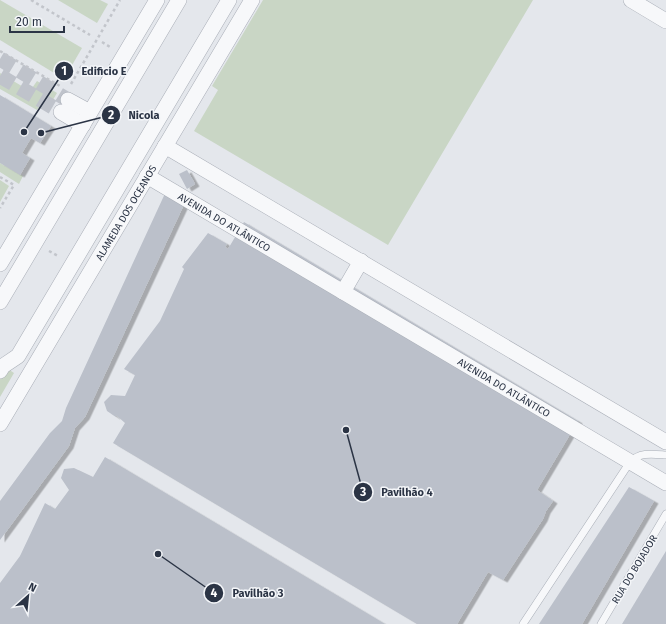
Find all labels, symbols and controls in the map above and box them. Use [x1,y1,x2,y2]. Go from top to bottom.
scale bar [10,8,64,34]
text: 20 m [16,15,42,29]
callout: Edificio E [54,59,135,82]
text: 1 [61,64,67,78]
text: Edificio E [81,65,127,78]
callout: Nicola [101,104,168,127]
text: 2 [108,108,114,122]
text: Nicola [128,109,160,122]
street label: ALAMEDA DOS OCEANOS [94,163,160,263]
street label: AVENIDA DO ATLÂNTICO [175,191,272,255]
street label: AVENIDA DO ATLÂNTICO [455,356,552,420]
callout: Pavilhão 4 [353,480,440,503]
text: 3 [359,485,366,499]
text: Pavilhão 4 [381,486,433,499]
street label: RUA DO BOJADOR [610,533,660,606]
north arrow [8,576,48,616]
text: N [26,580,39,595]
callout: Pavilhão 3 [204,581,291,604]
text: 4 [211,586,218,600]
text: Pavilhão 3 [232,587,284,600]

